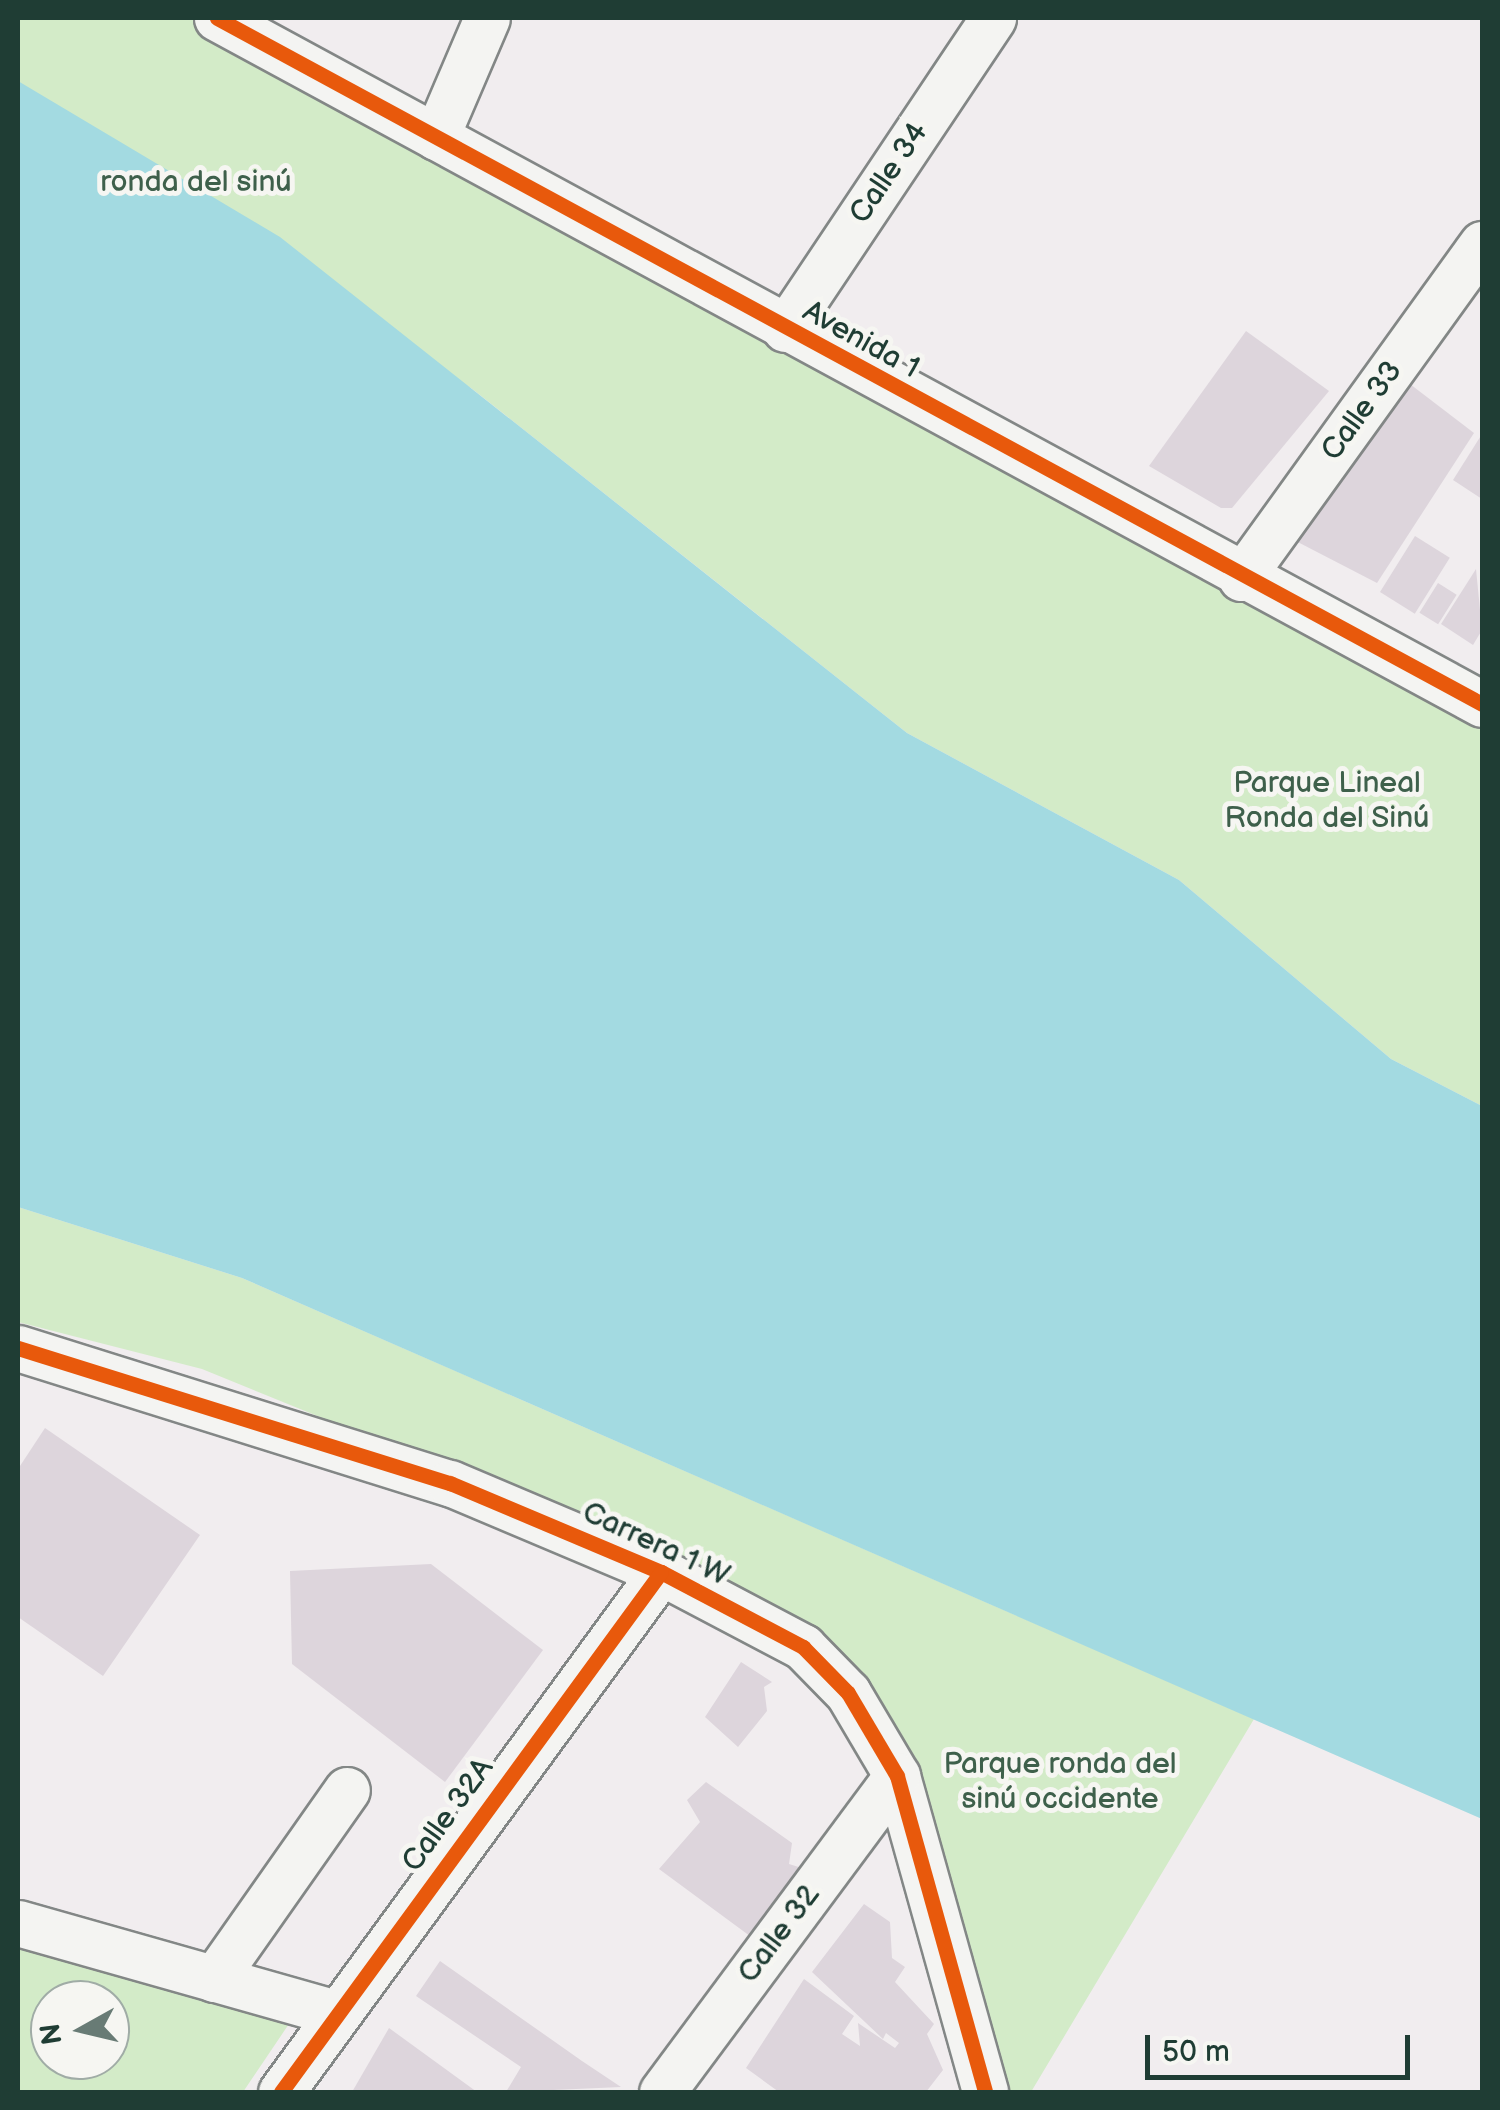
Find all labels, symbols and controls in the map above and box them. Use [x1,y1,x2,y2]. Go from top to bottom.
street label: Calle 34 [842,116,936,230]
park label: ronda del sinú [100,164,292,200]
street label: Avenida 1 [797,293,925,387]
street label: Calle 33 [1314,354,1410,468]
park label: Parque Lineal Ronda del Sinú [1224,765,1430,836]
street label: Carrera 1 W [576,1494,736,1594]
park label: Parque ronda del sinú occidente [943,1746,1177,1816]
street label: Calle 32A [395,1751,501,1879]
street label: Calle 32 [730,1878,828,1990]
north arrow [30,1980,130,2080]
scale bar [1150,2015,1415,2077]
text: N [34,2021,70,2047]
text: 50 m [1162,2034,1230,2070]

